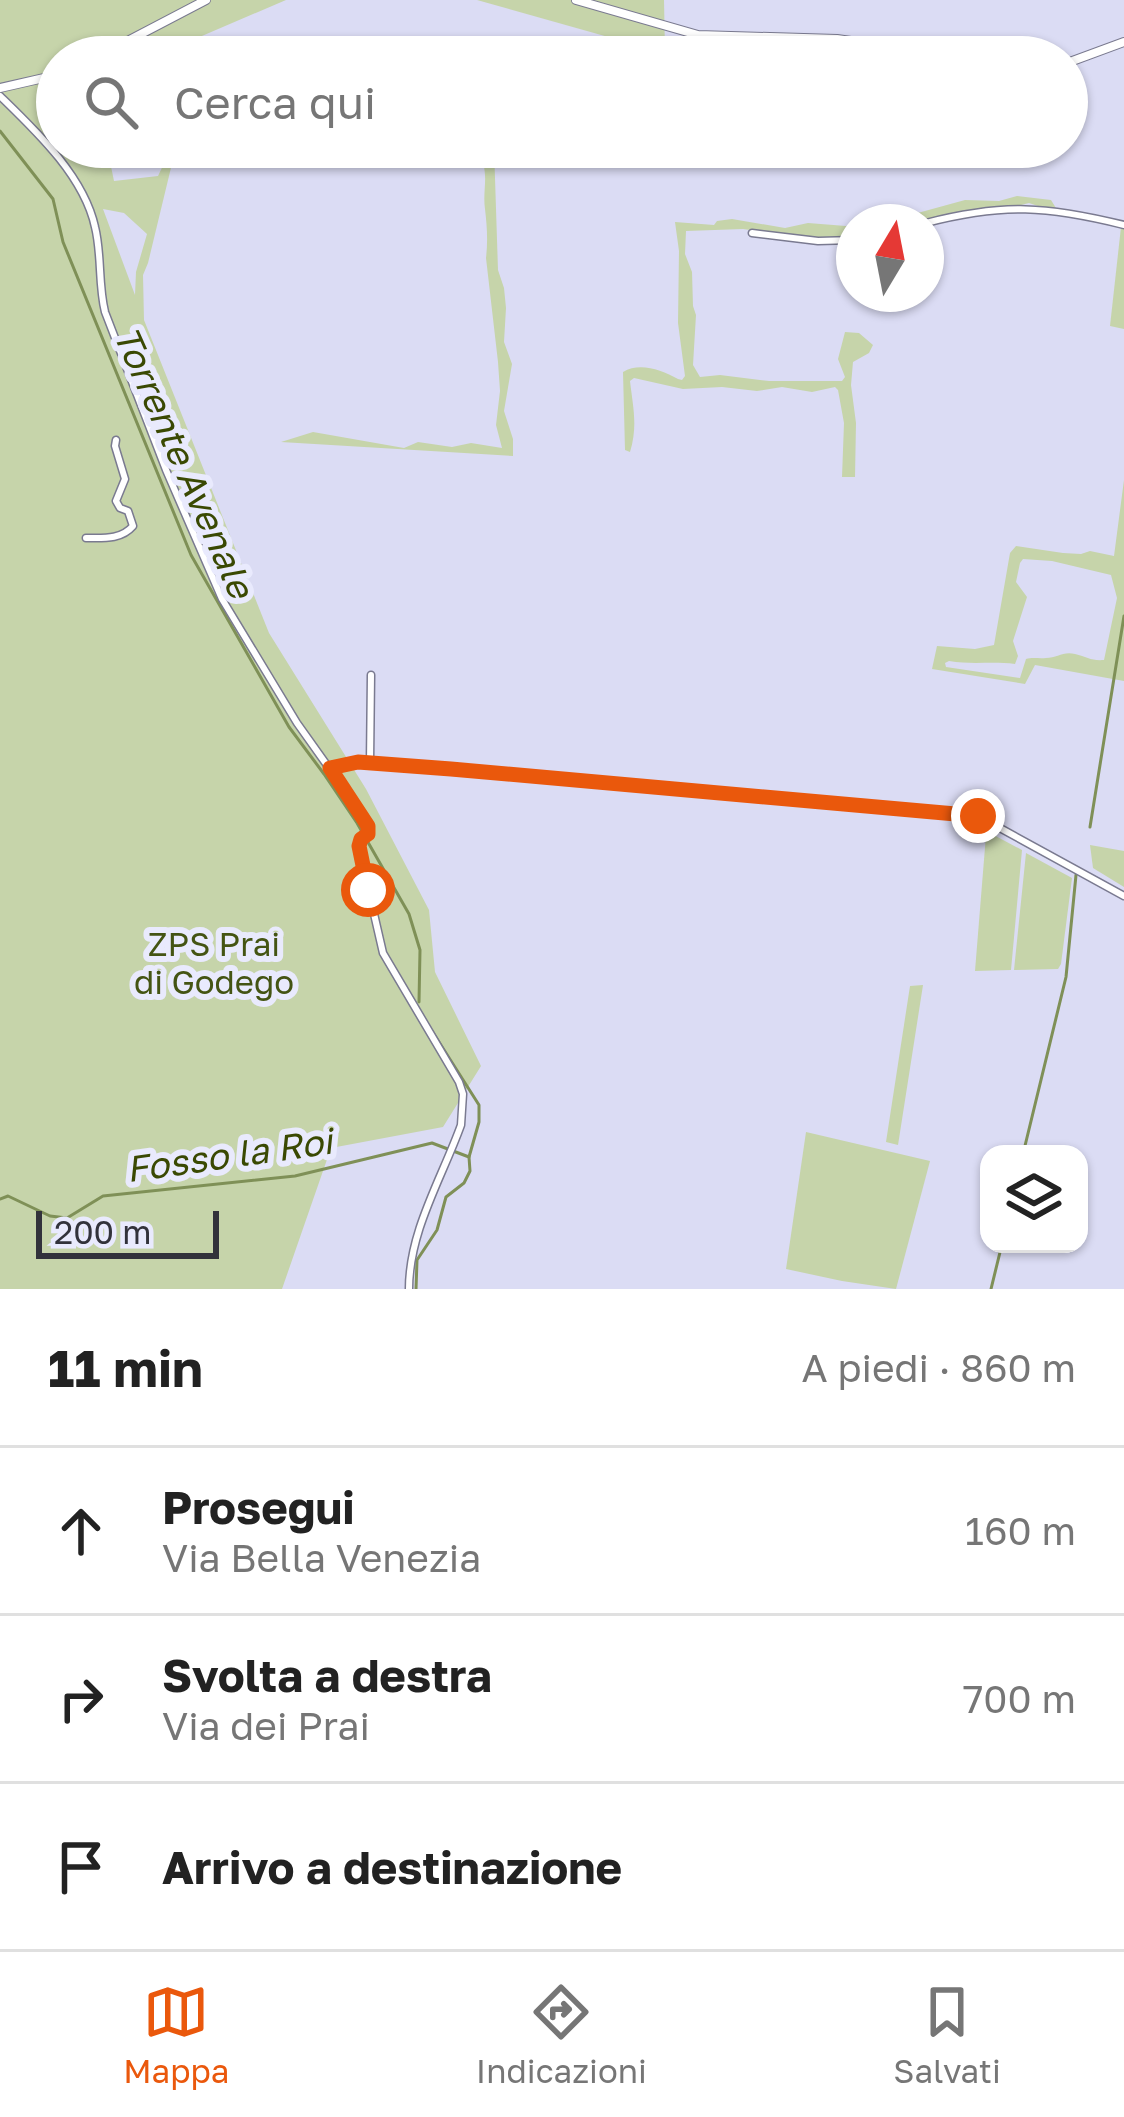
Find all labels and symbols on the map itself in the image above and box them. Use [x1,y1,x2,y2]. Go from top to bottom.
north arrow [836,204,944,312]
water label: Torrente Avenale [105,320,264,606]
route end [951,789,1005,843]
route start [341,863,395,917]
park label: ZPS Prai di Godego [134,924,294,1001]
water label: Fosso la Roi [123,1118,339,1190]
scale bar [36,1205,219,1258]

